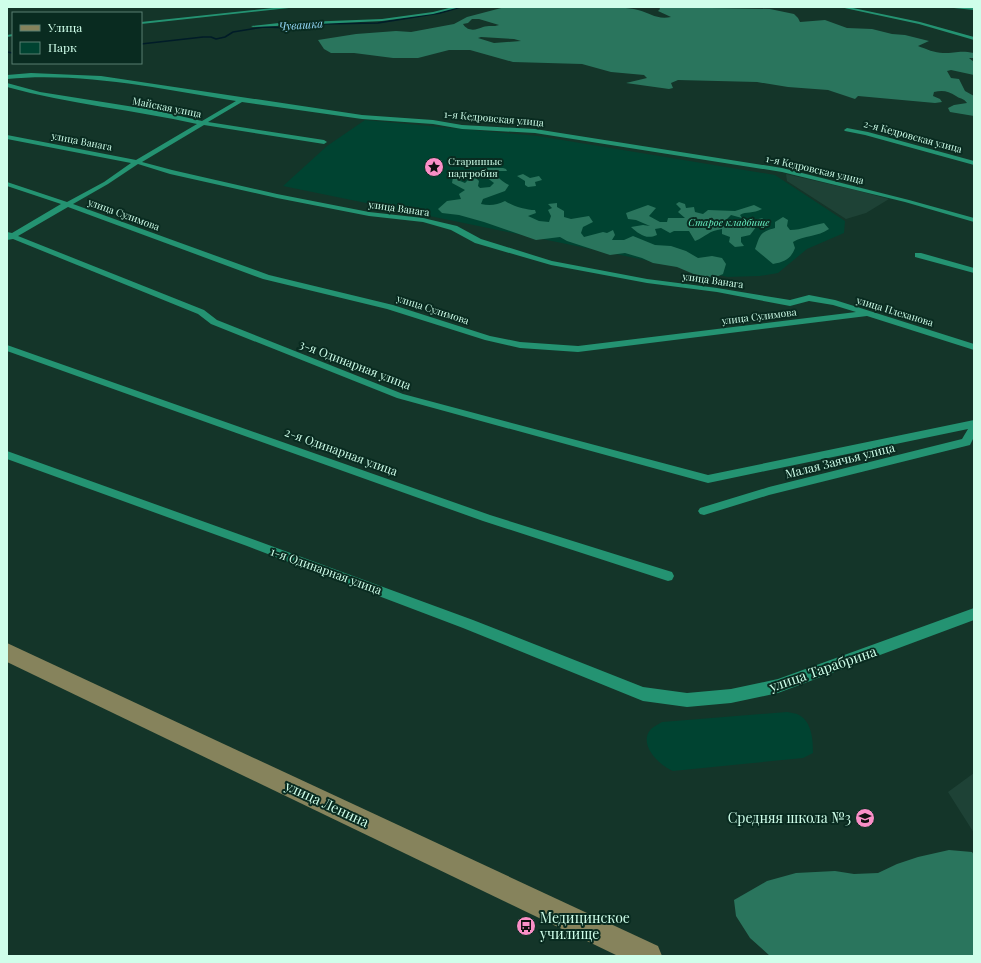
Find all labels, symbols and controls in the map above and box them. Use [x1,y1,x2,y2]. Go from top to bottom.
legend [12,12,142,64]
water label: Чувашка [278,15,324,34]
text: Улица [47,19,82,35]
text: Парк [48,39,77,55]
street label: Майская улица [131,93,203,121]
street label: 1-я Кедровская улица [443,107,545,129]
street label: 2-я Кедровская улица [862,116,964,156]
street label: улица Ванага [50,128,114,154]
street label: 1-я Кедровская улица [765,151,865,187]
place label: Старинные надгробия [448,154,502,180]
place icon: Старинные надгробия [423,156,445,178]
street label: улица Сулимова [85,194,162,233]
street label: улица Ванага [367,197,430,219]
park label: Старое кладбище [688,215,770,229]
street label: улица Ванага [681,269,744,291]
street label: улица Сулимова [394,290,471,327]
street label: улица Плеханова [854,292,935,329]
street label: улица Сулимова [720,304,797,328]
street label: 3-я Одинарная улица [297,335,414,393]
street label: 2-я Одинарная улица [283,423,400,479]
street label: Малая Заячья улица [783,439,896,481]
street label: 1-я Одинарная улица [268,542,384,598]
street label: улица Тарабрина [766,641,879,696]
street label: улица Ленина [281,775,372,831]
school or university icon: Средняя школа №3 [854,807,876,829]
place label: Средняя школа №3 [728,808,851,827]
place label: Медицинское училище [539,908,630,943]
bus stop icon: Медицинское училище [515,915,537,937]

